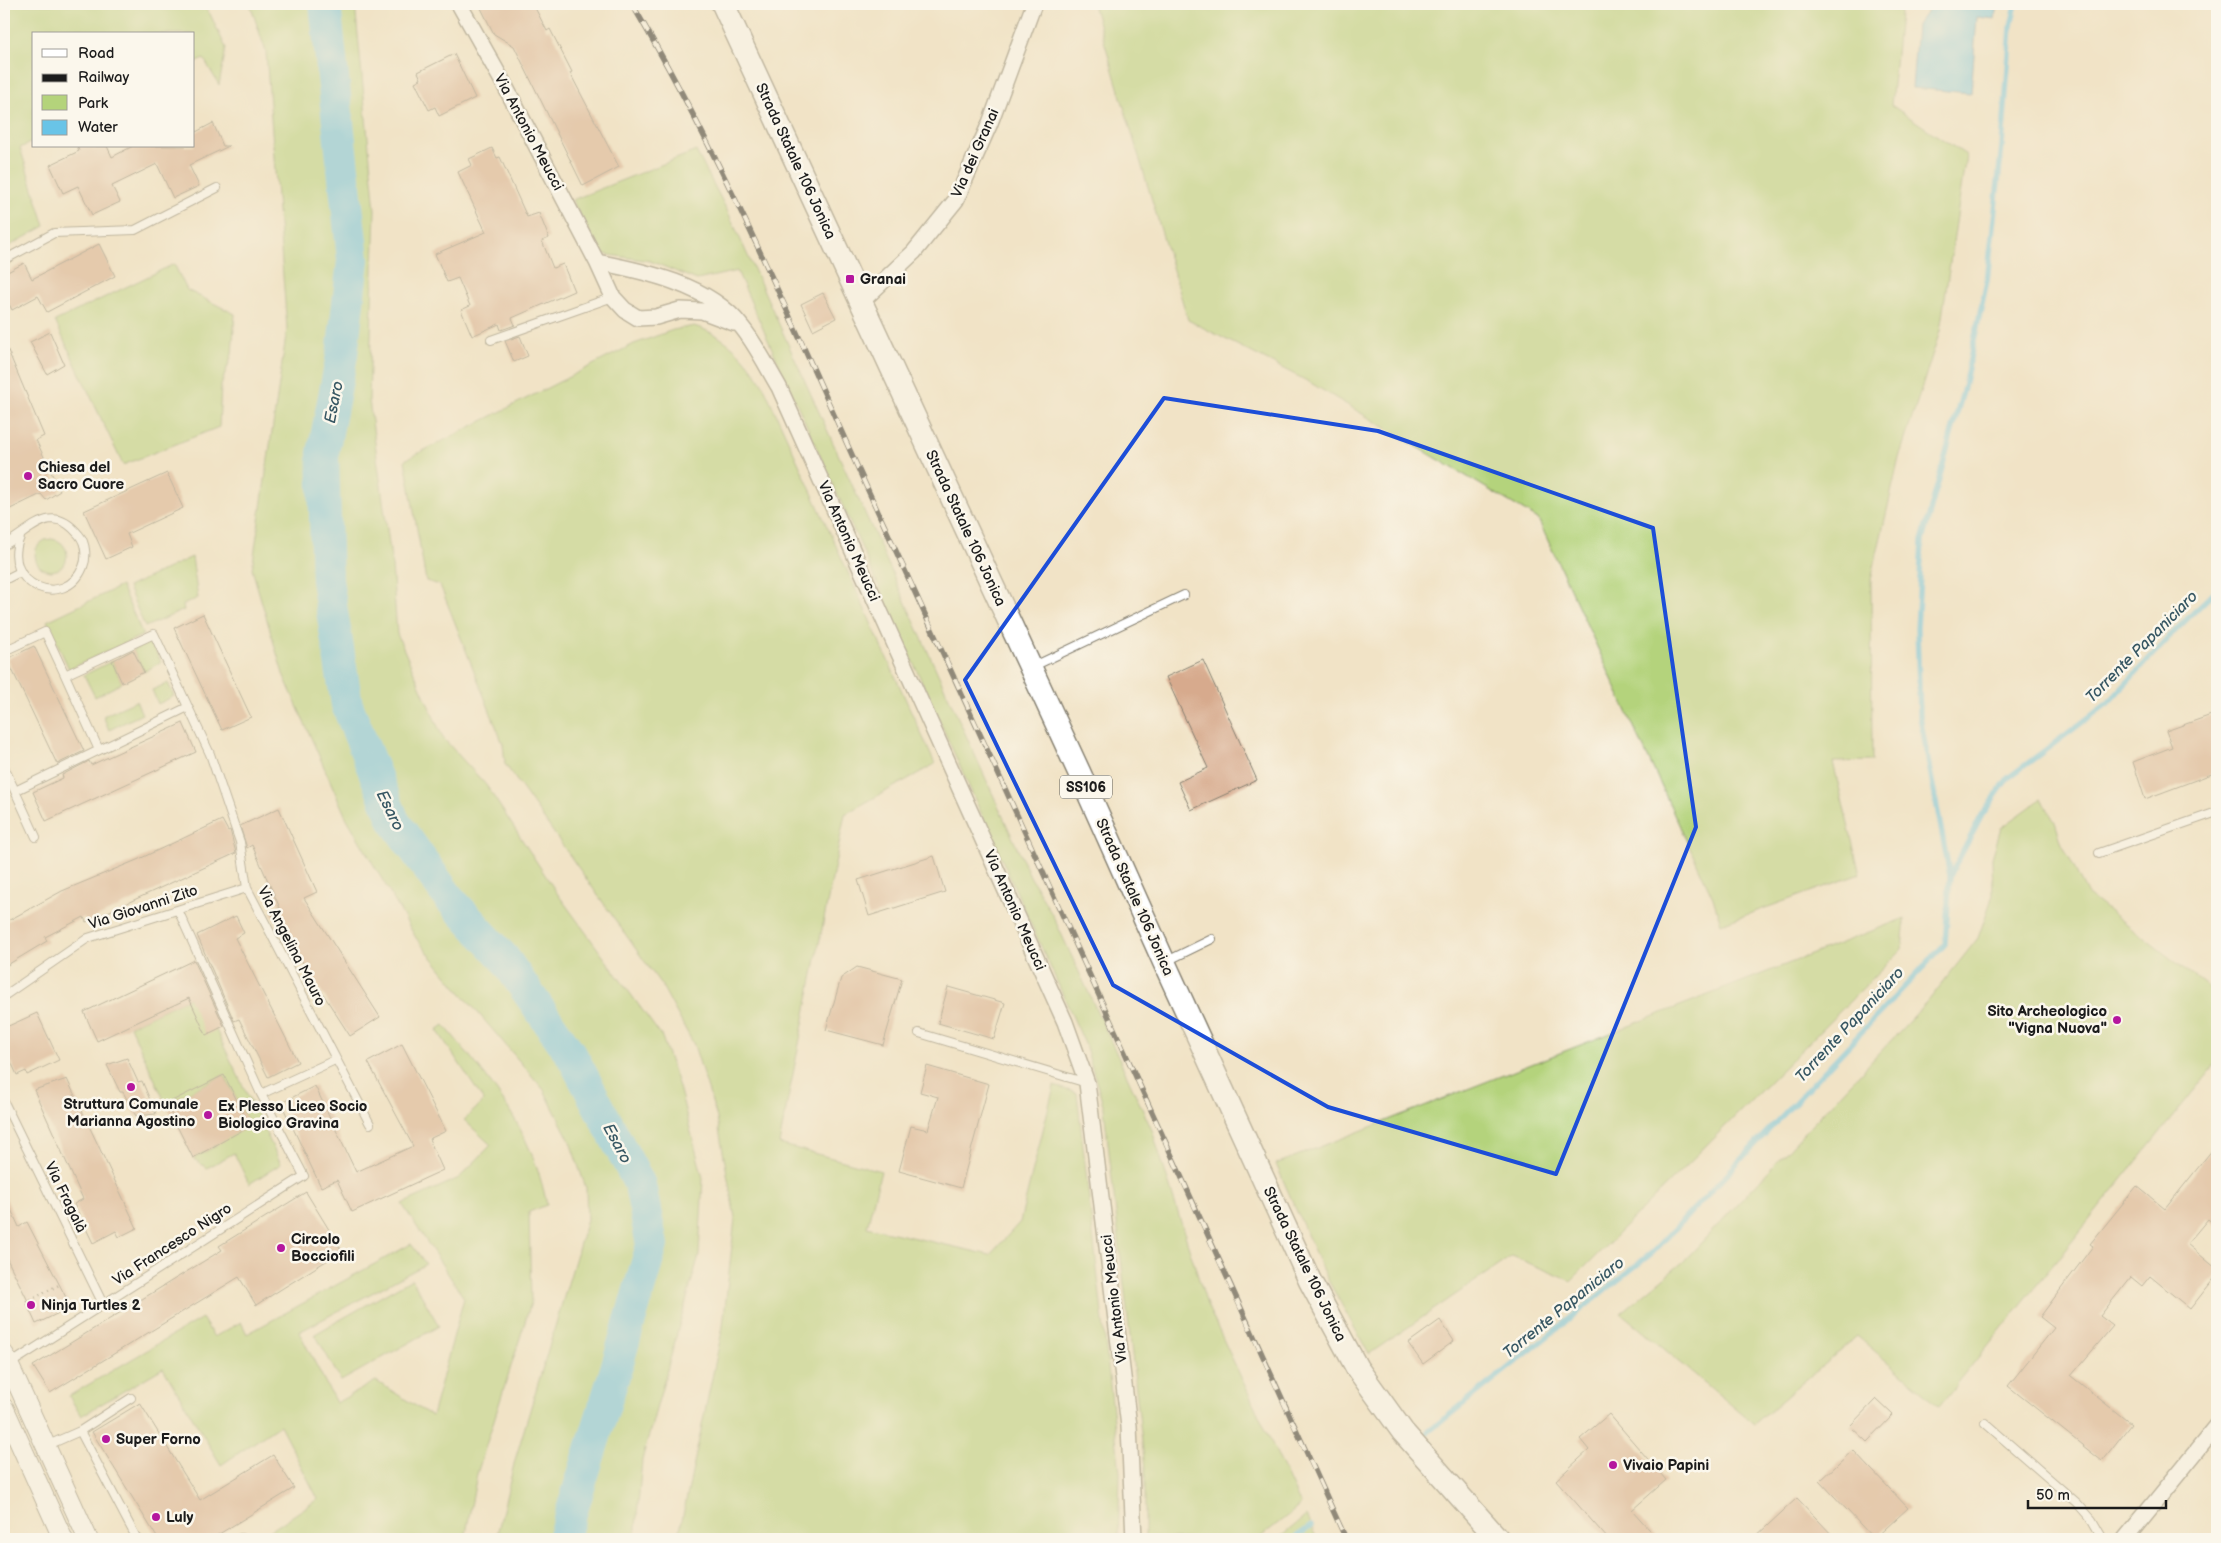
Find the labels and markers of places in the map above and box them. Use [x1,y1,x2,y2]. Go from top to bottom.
place label: Granai [860,270,906,289]
marker: Granai [844,273,856,285]
place label: Chiesa del Sacro Cuore [38,458,124,494]
marker: Chiesa del Sacro Cuore [22,470,34,482]
place label: Sito Archeologico "Vigna Nuova" [1987,1002,2107,1038]
marker: Sito Archeologico "Vigna Nuova" [2111,1014,2123,1026]
marker: Struttura Comunale Marianna Agostino [125,1081,137,1093]
place label: Struttura Comunale Marianna Agostino [64,1095,199,1131]
place label: Ex Plesso Liceo Socio Biologico Gravina [218,1097,368,1133]
marker: Ex Plesso Liceo Socio Biologico Gravina [202,1109,214,1121]
place label: Circolo Bocciofili [291,1230,355,1266]
marker: Circolo Bocciofili [275,1242,287,1254]
place label: Ninja Turtles 2 [41,1296,140,1315]
marker: Ninja Turtles 2 [25,1299,37,1311]
place label: Super Forno [116,1430,201,1449]
marker: Super Forno [100,1433,112,1445]
place label: Vivaio Papini [1623,1456,1709,1475]
marker: Vivaio Papini [1607,1459,1619,1471]
place label: Luly [166,1508,193,1527]
marker: Luly [150,1511,162,1523]

